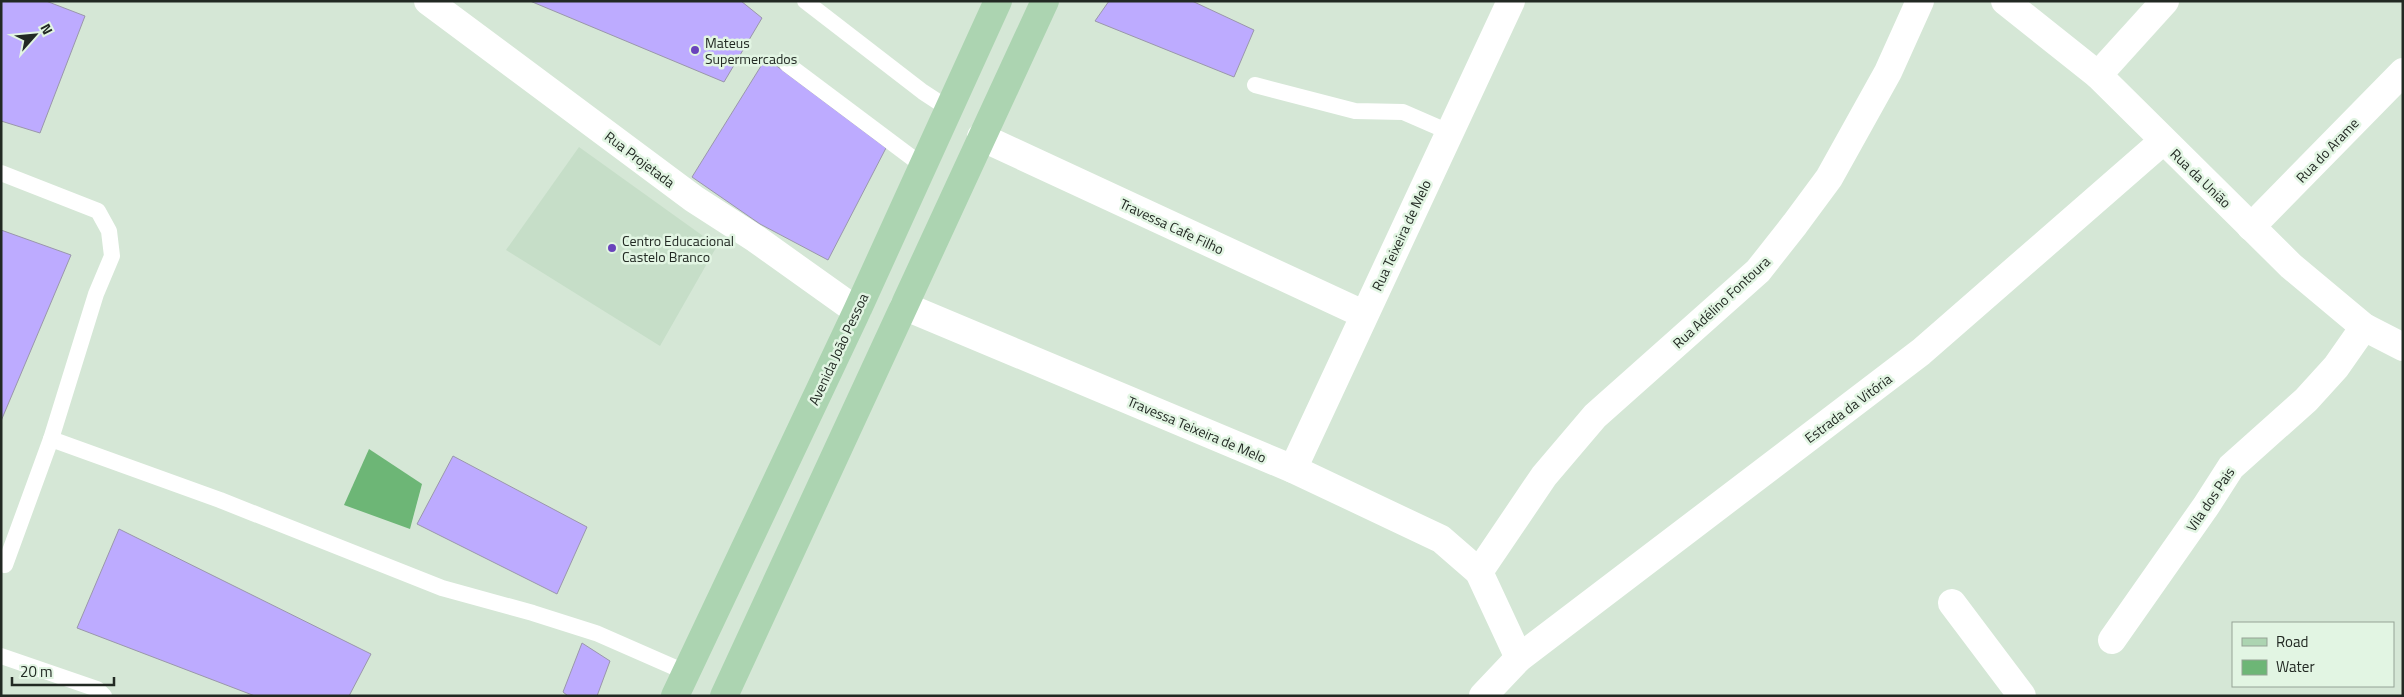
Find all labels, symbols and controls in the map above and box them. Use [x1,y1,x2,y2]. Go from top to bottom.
north arrow [10,10,60,60]
text: N [35,20,59,38]
place label: Mateus Supermercados [705,32,797,69]
marker: Mateus Supermercados [689,44,701,56]
street label: Rua do Arame [2291,113,2363,187]
street label: Rua Projetada [601,126,679,192]
street label: Rua da União [2166,143,2236,213]
street label: Rua Teixeira de Melo [1366,176,1436,294]
street label: Travessa Cafe Filho [1117,193,1227,259]
place label: Centro Educacional Castelo Branco [622,230,734,267]
marker: Centro Educacional Castelo Branco [606,242,618,254]
street label: Rua Adélino Fontoura [1668,251,1774,353]
street label: Avenida João Pessoa [803,290,873,408]
street label: Estrada da Vitória [1800,368,1896,448]
street label: Travessa Teixeira de Melo [1124,390,1270,468]
street label: Vila dos Pais [2181,463,2239,535]
legend [2232,622,2394,687]
text: Road [2276,630,2308,653]
scale bar [12,654,115,686]
text: Water [2276,655,2315,678]
text: 20 m [20,660,53,683]

